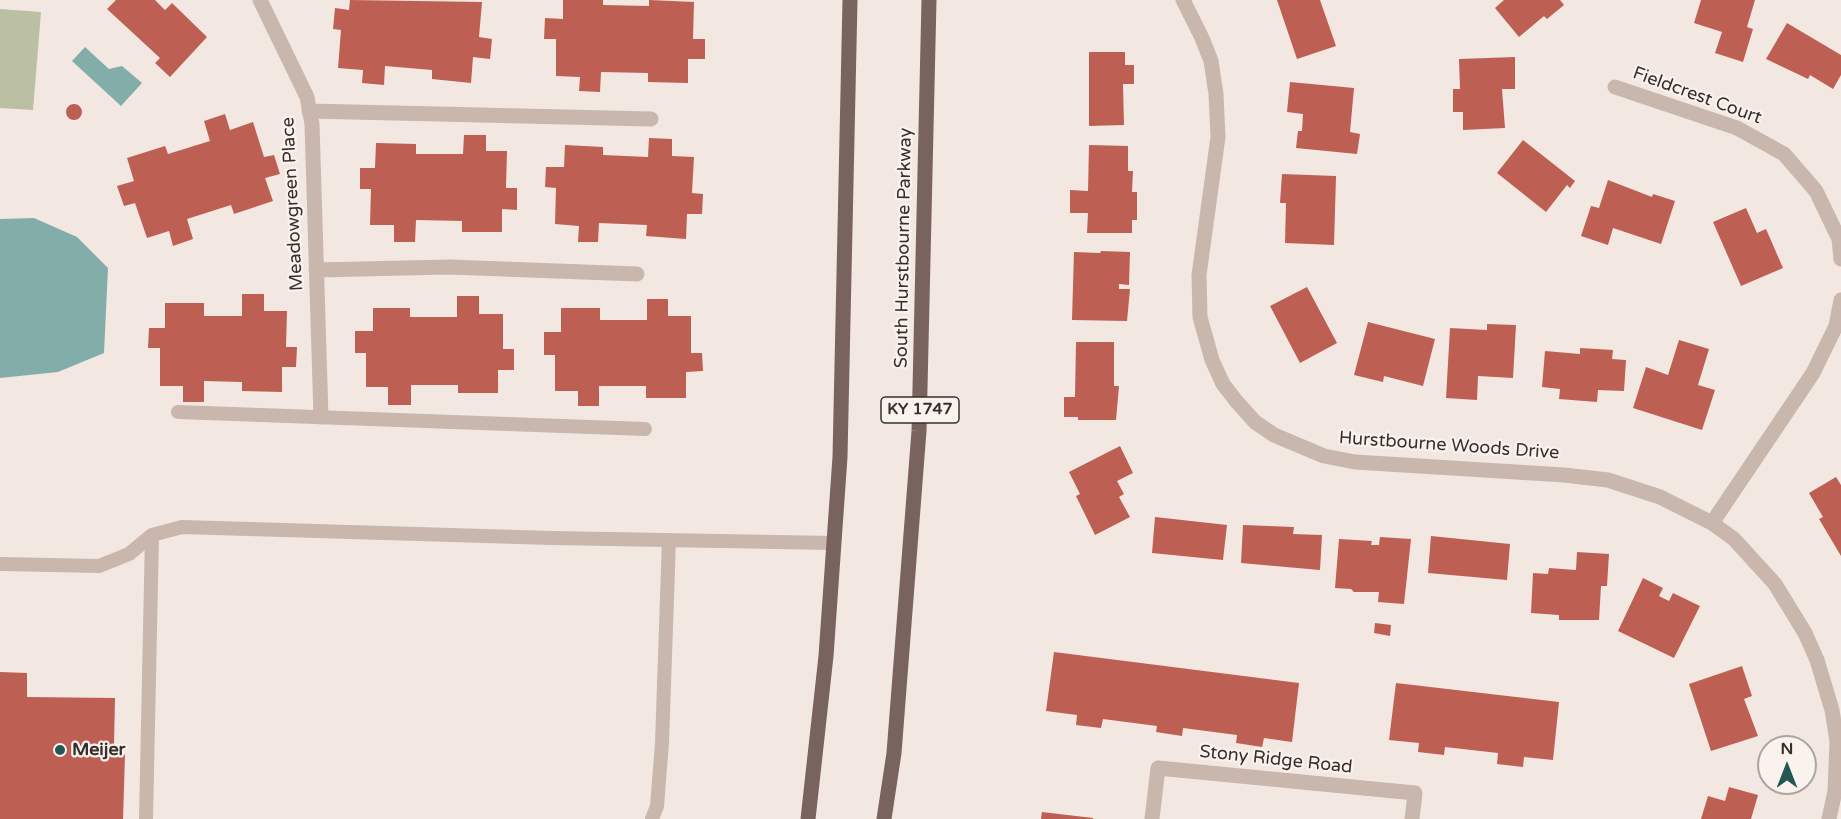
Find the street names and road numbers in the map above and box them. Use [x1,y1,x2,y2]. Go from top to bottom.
street label: Fieldcrest Court [1630,63,1764,129]
street label: Meadowgreen Place [278,117,308,291]
street label: South Hurstbourne Parkway [891,128,917,368]
road number: KY 1747 [881,397,959,423]
street label: Hurstbourne Woods Drive [1338,428,1560,464]
street label: Stony Ridge Road [1198,741,1354,779]

